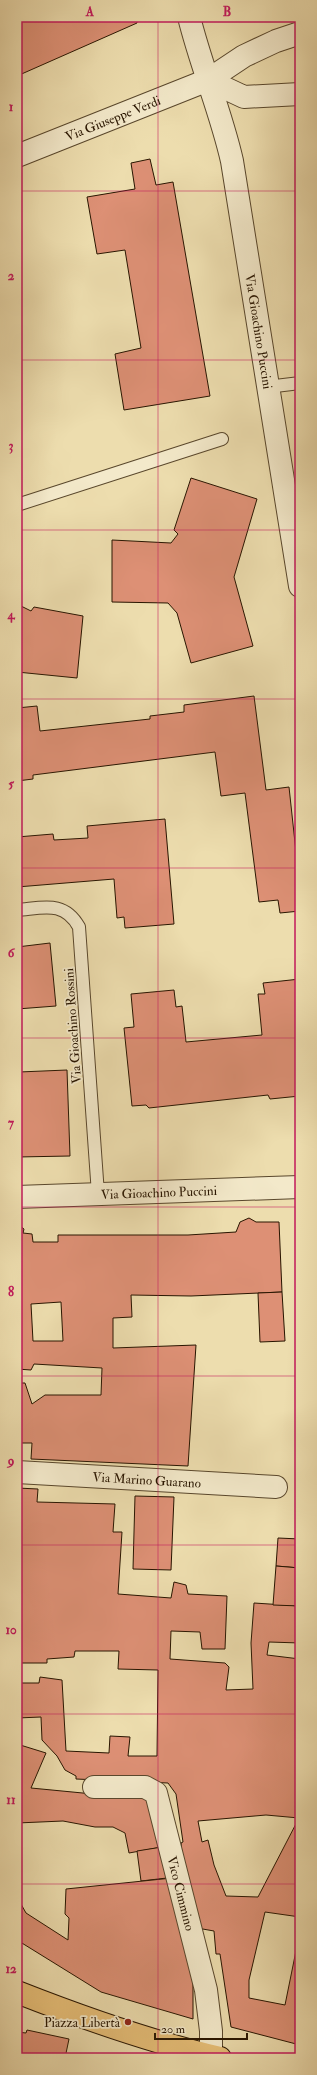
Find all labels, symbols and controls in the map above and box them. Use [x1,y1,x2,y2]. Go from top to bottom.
text: A [85,4,95,20]
text: B [223,4,231,20]
street label: Via Giuseppe Verdi [63,92,164,145]
text: 1 [9,99,14,115]
text: 2 [8,268,15,284]
street label: Via Gioachino Puccini [241,273,275,391]
text: 3 [9,438,14,454]
text: 4 [6,607,15,623]
text: 5 [8,776,14,792]
text: 6 [8,945,16,961]
street label: Via Gioachino Rossini [61,967,85,1084]
text: 7 [8,1115,15,1131]
street label: Via Gioachino Puccini [101,1183,218,1203]
text: 8 [8,1284,14,1300]
text: 9 [6,1453,15,1469]
street label: Via Marino Guarano [92,1469,201,1492]
text: 10 [5,1622,17,1638]
text: 11 [6,1792,16,1808]
street label: Vico Cimmino [163,1855,198,1932]
text: 12 [5,1961,17,1977]
place label: Piazza Libertà [44,2015,121,2031]
scale bar [155,2015,247,2041]
marker: Piazza Libertà [123,2017,133,2027]
text: 20 m [161,2022,186,2037]

